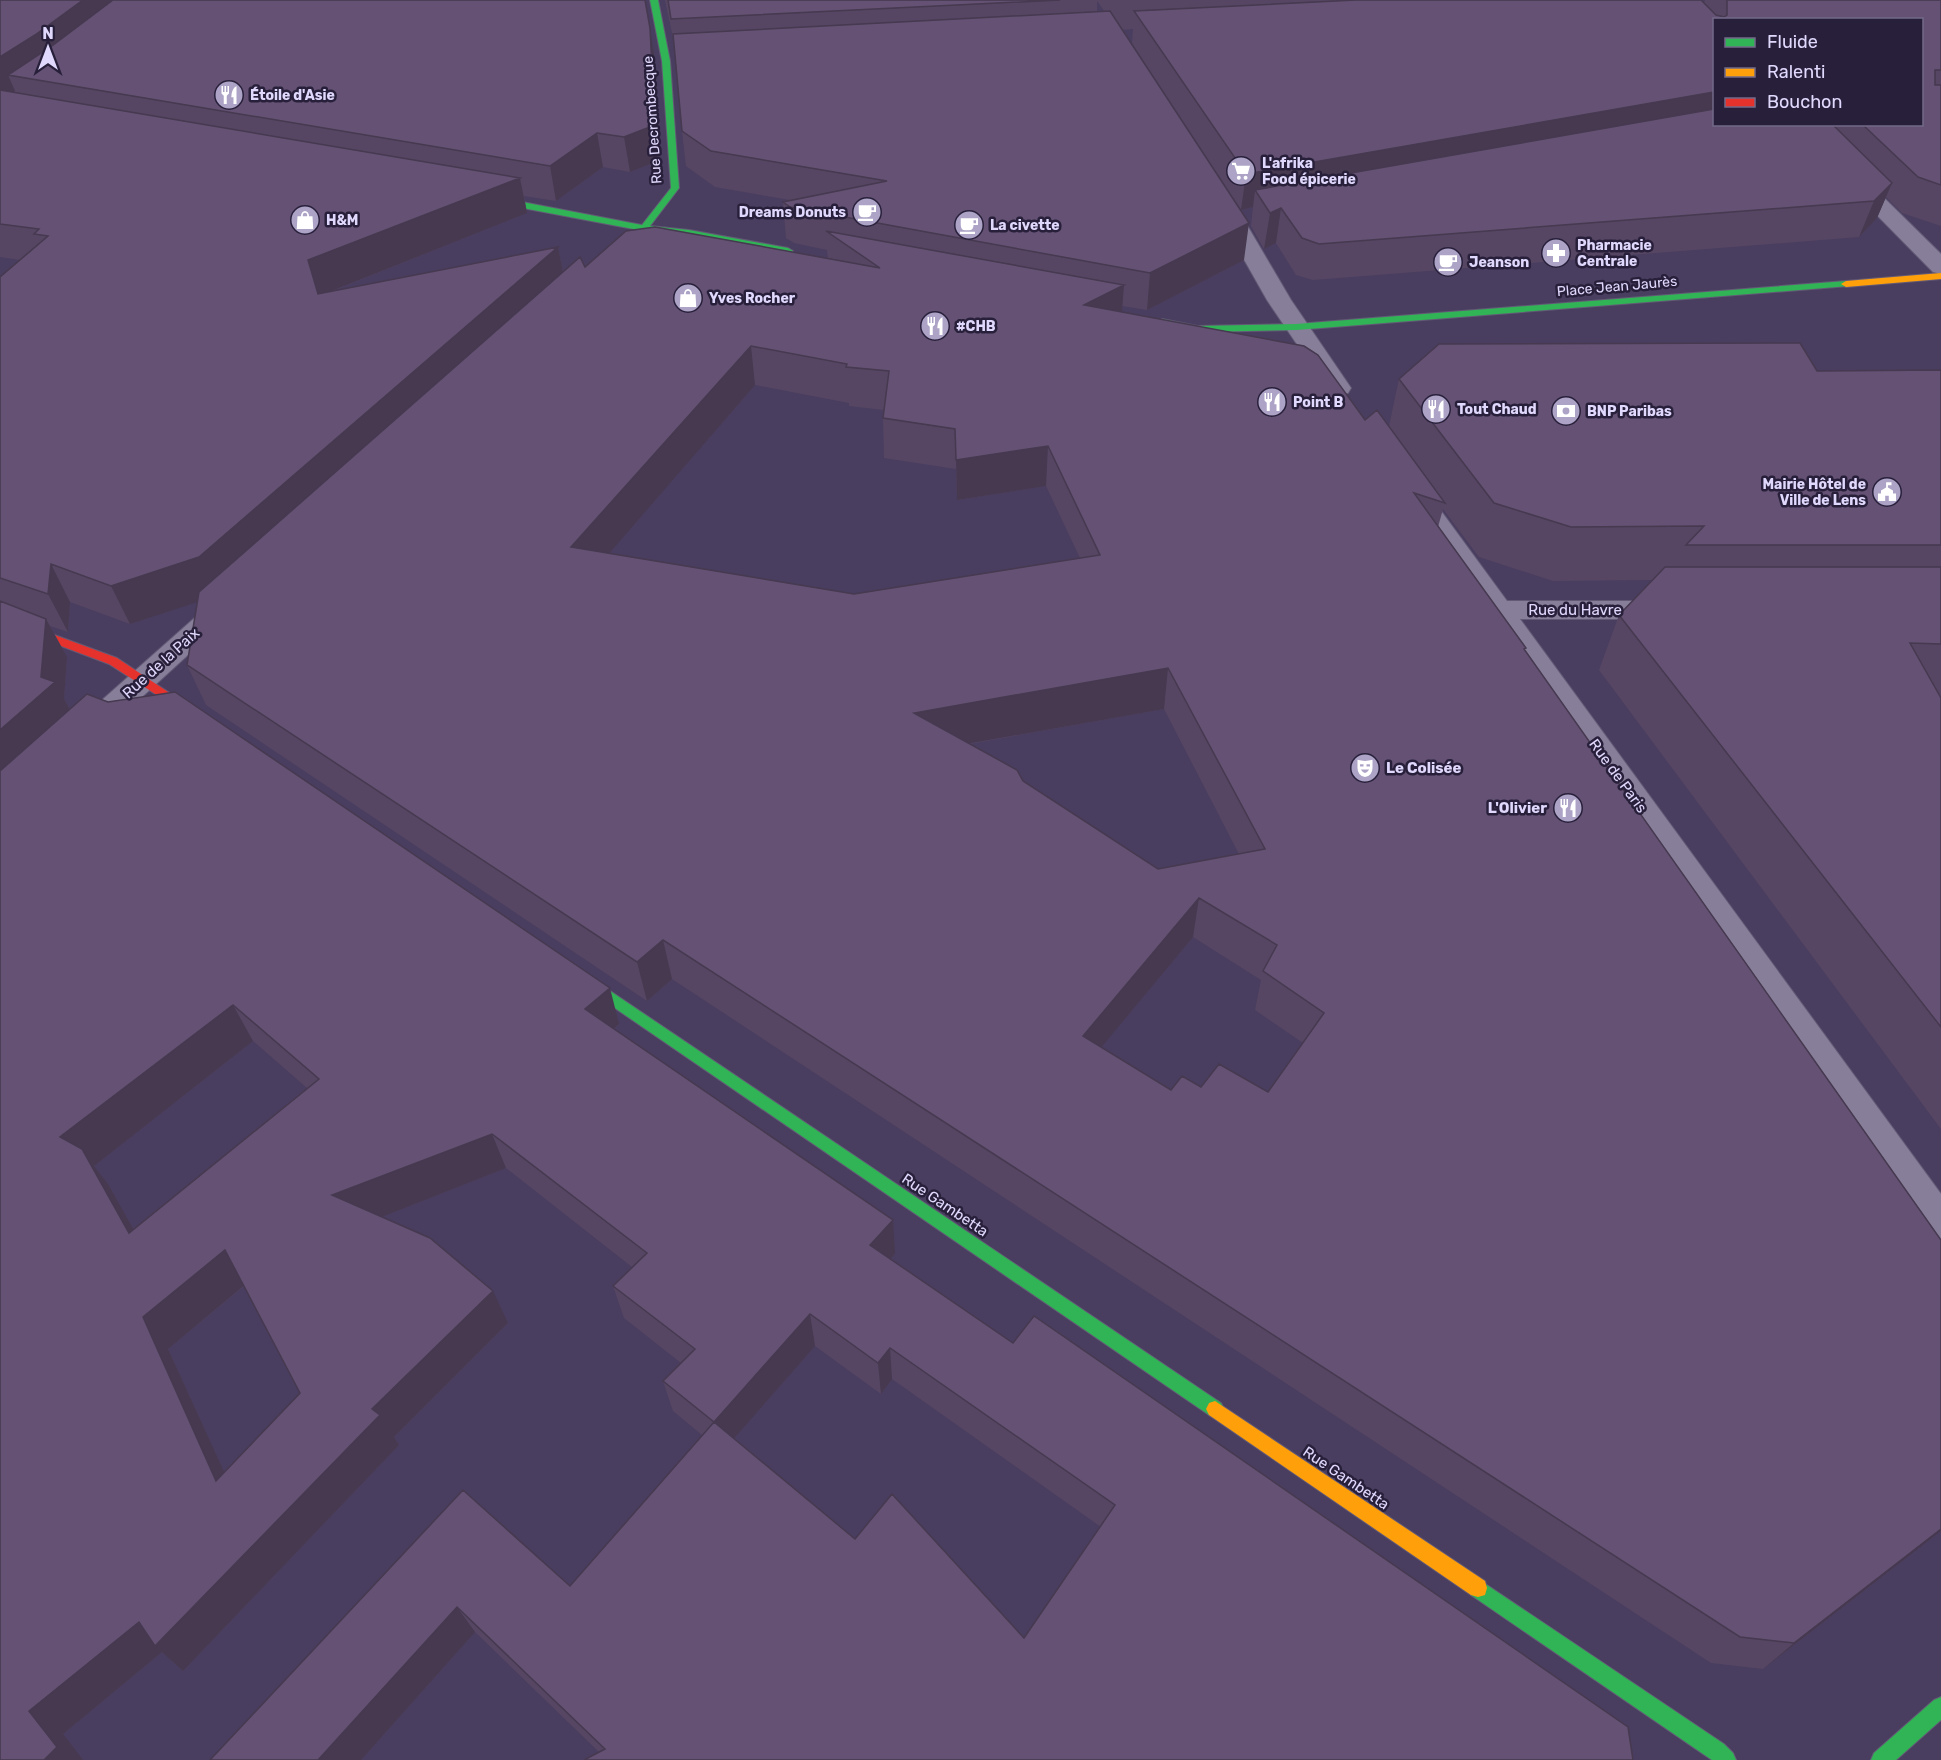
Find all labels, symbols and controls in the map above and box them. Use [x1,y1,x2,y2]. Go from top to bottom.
north arrow [18,18,78,78]
legend [1713,18,1923,126]
text: N [42,24,54,43]
text: Fluide [1767,31,1818,53]
street label: Rue Decrombecque [640,55,665,185]
text: Ralenti [1767,61,1825,83]
restaurant icon: Étoile d'Asie [213,79,245,111]
place label: Étoile d'Asie [250,86,335,104]
text: Bouchon [1767,91,1842,113]
supermarket icon: L'afrika Food épicerie [1225,155,1257,187]
place label: L'afrika Food épicerie [1262,155,1356,188]
cafe icon: Dreams Donuts [851,196,883,228]
shop icon: H&M [289,204,321,236]
place label: Dreams Donuts [739,204,846,221]
cafe icon: La civette [953,209,985,241]
place label: H&M [326,212,358,229]
place label: La civette [990,217,1060,234]
pharmacy icon: Pharmacie Centrale [1540,237,1572,269]
place label: Pharmacie Centrale [1577,237,1652,270]
cafe icon: Jeanson [1432,246,1464,278]
place label: Jeanson [1469,254,1529,271]
street label: Place Jean Jaurès [1556,273,1678,300]
shop icon: Yves Rocher [672,282,704,314]
place label: Yves Rocher [709,290,796,307]
restaurant icon: #CHB [919,310,951,342]
place label: #CHB [956,318,996,335]
restaurant icon: Point B [1256,386,1288,418]
restaurant icon: Tout Chaud [1420,393,1452,425]
place label: Point B [1293,394,1343,411]
bank icon: BNP Paribas [1550,395,1582,427]
place label: Tout Chaud [1457,401,1537,418]
place label: BNP Paribas [1587,403,1672,420]
place label: Mairie Hôtel de Ville de Lens [1763,476,1866,509]
public building icon: Mairie Hôtel de Ville de Lens [1871,476,1903,508]
street label: Rue du Havre [1528,601,1622,619]
street label: Rue de la Paix [119,624,203,702]
street label: Rue de Paris [1585,736,1651,817]
theatre icon: Le Colisée [1349,752,1381,784]
place label: Le Colisée [1386,759,1461,777]
restaurant icon: L'Olivier [1552,792,1584,824]
place label: L'Olivier [1488,799,1547,817]
street label: Rue Gambetta [898,1170,992,1240]
street label: Rue Gambetta [1299,1443,1393,1513]

